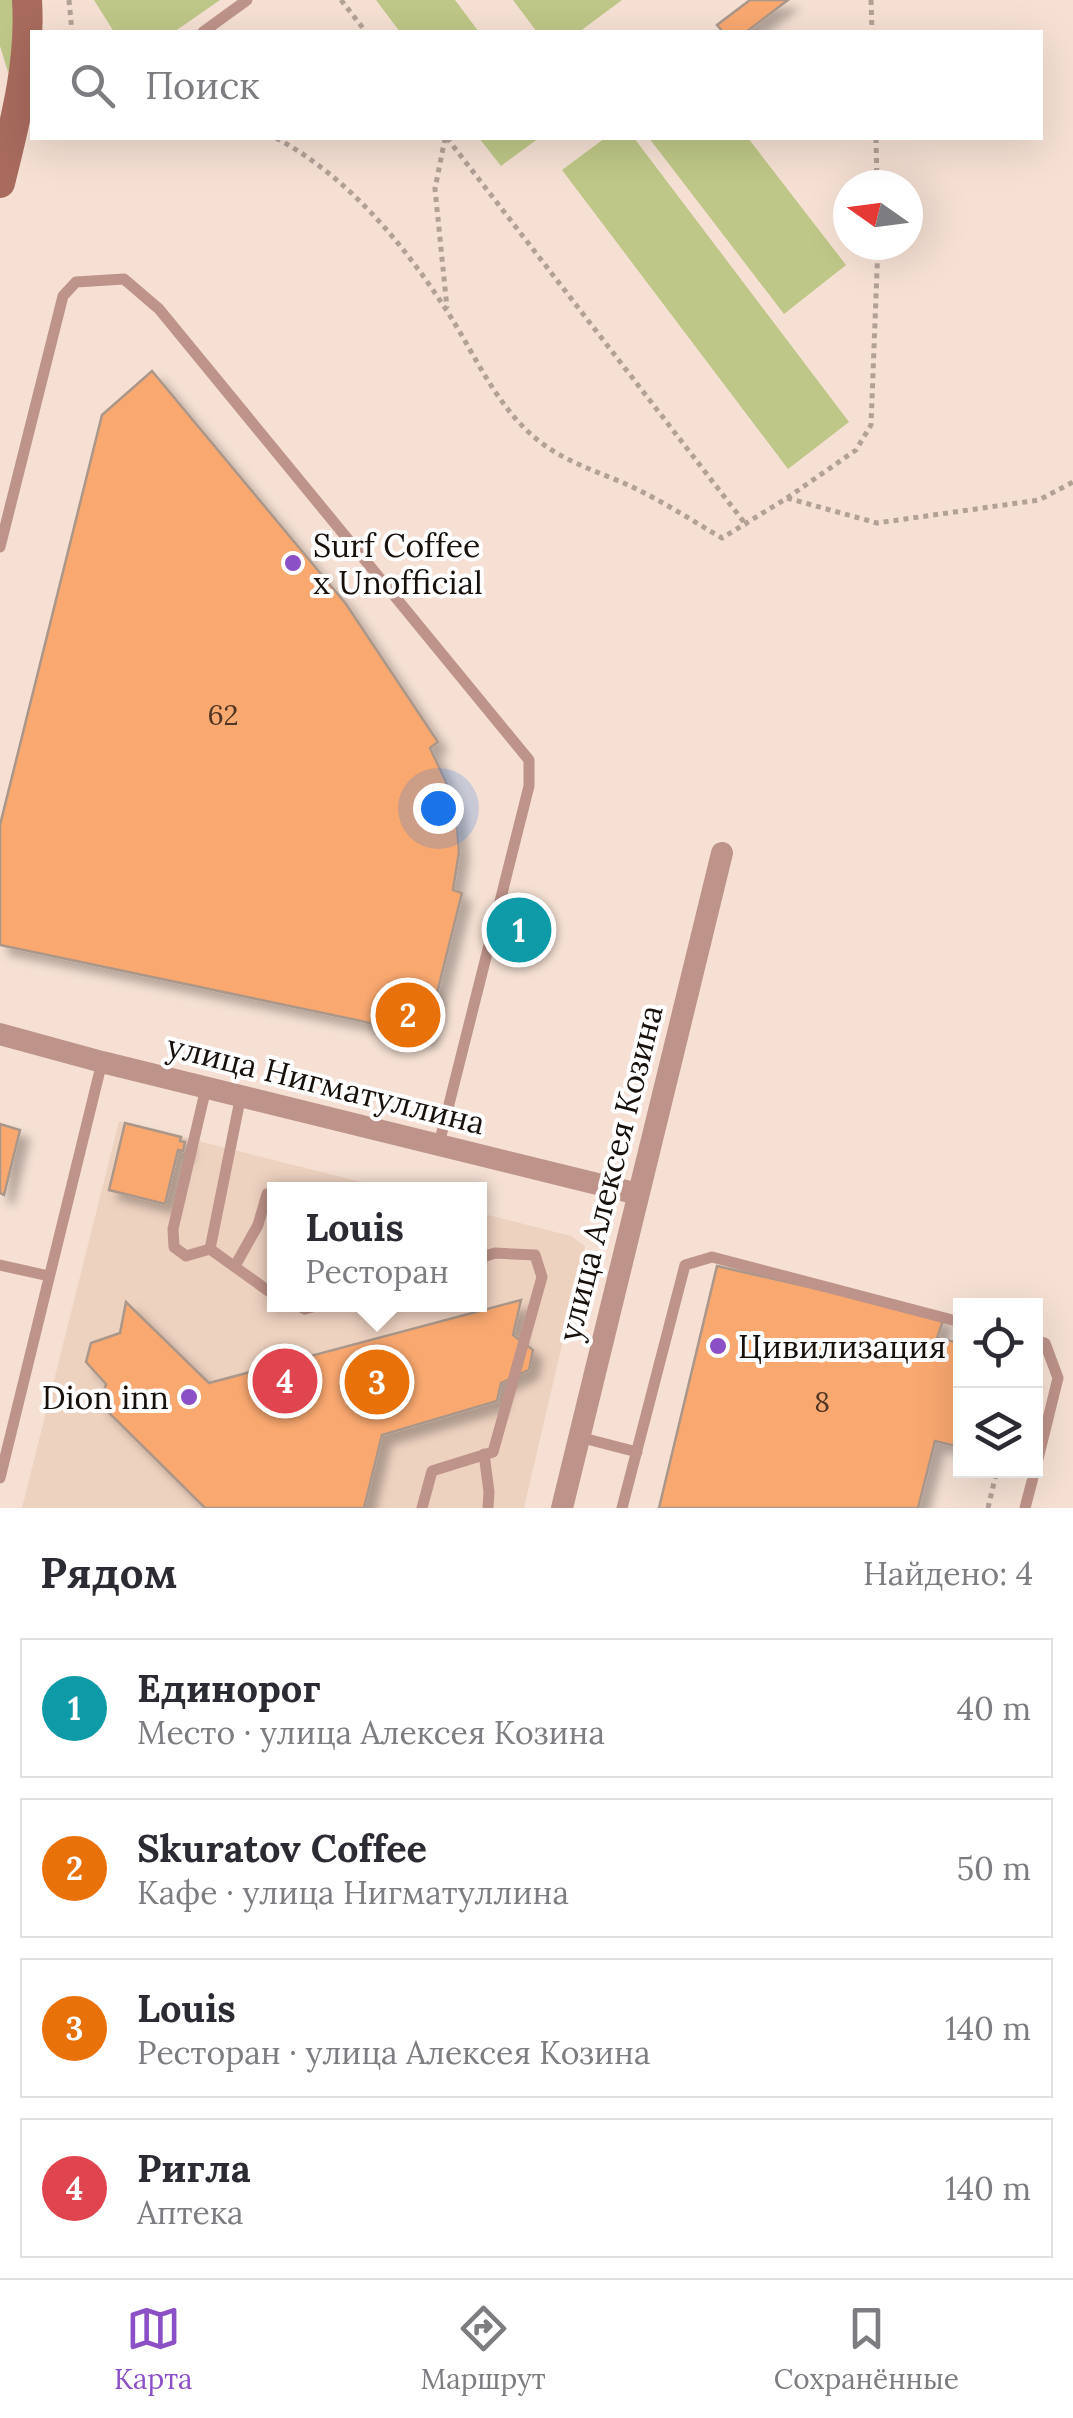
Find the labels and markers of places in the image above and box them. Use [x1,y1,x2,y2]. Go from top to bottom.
place label: Surf Coffee x Unofficial [313,525,483,603]
marker: Surf Coffee x Unofficial [282,552,304,574]
pin: 1 [486,892,552,968]
pin: 2 [376,978,440,1052]
place label: Цивилизация [738,1326,946,1367]
marker: Цивилизация [707,1335,729,1357]
pin: 4 [252,1344,318,1418]
pin: 3 [344,1344,410,1420]
place label: Dion inn [42,1377,169,1418]
marker: Dion inn [178,1386,200,1408]

